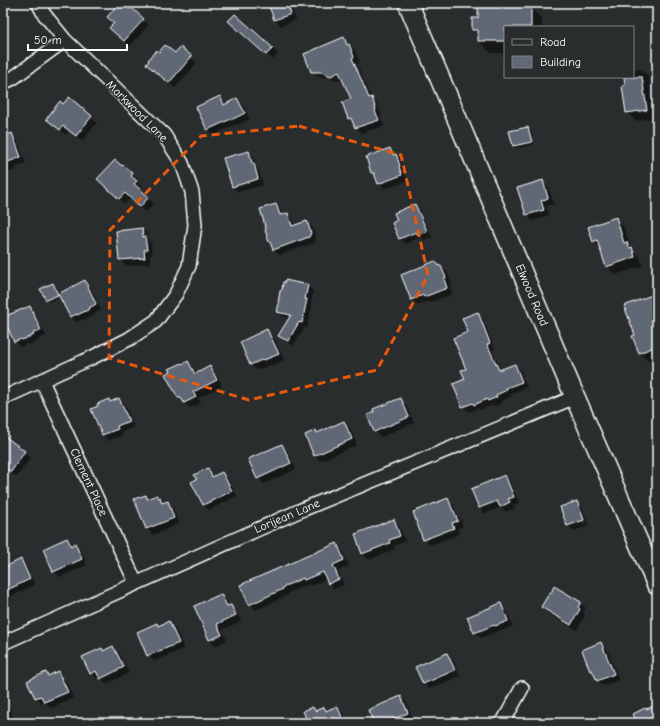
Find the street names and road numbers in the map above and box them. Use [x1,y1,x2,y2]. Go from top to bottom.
street label: Markwood Lane [103,77,171,145]
street label: Elwood Road [513,262,551,328]
street label: Clement Place [67,446,111,518]
street label: Lorijean Lane [252,496,322,536]

